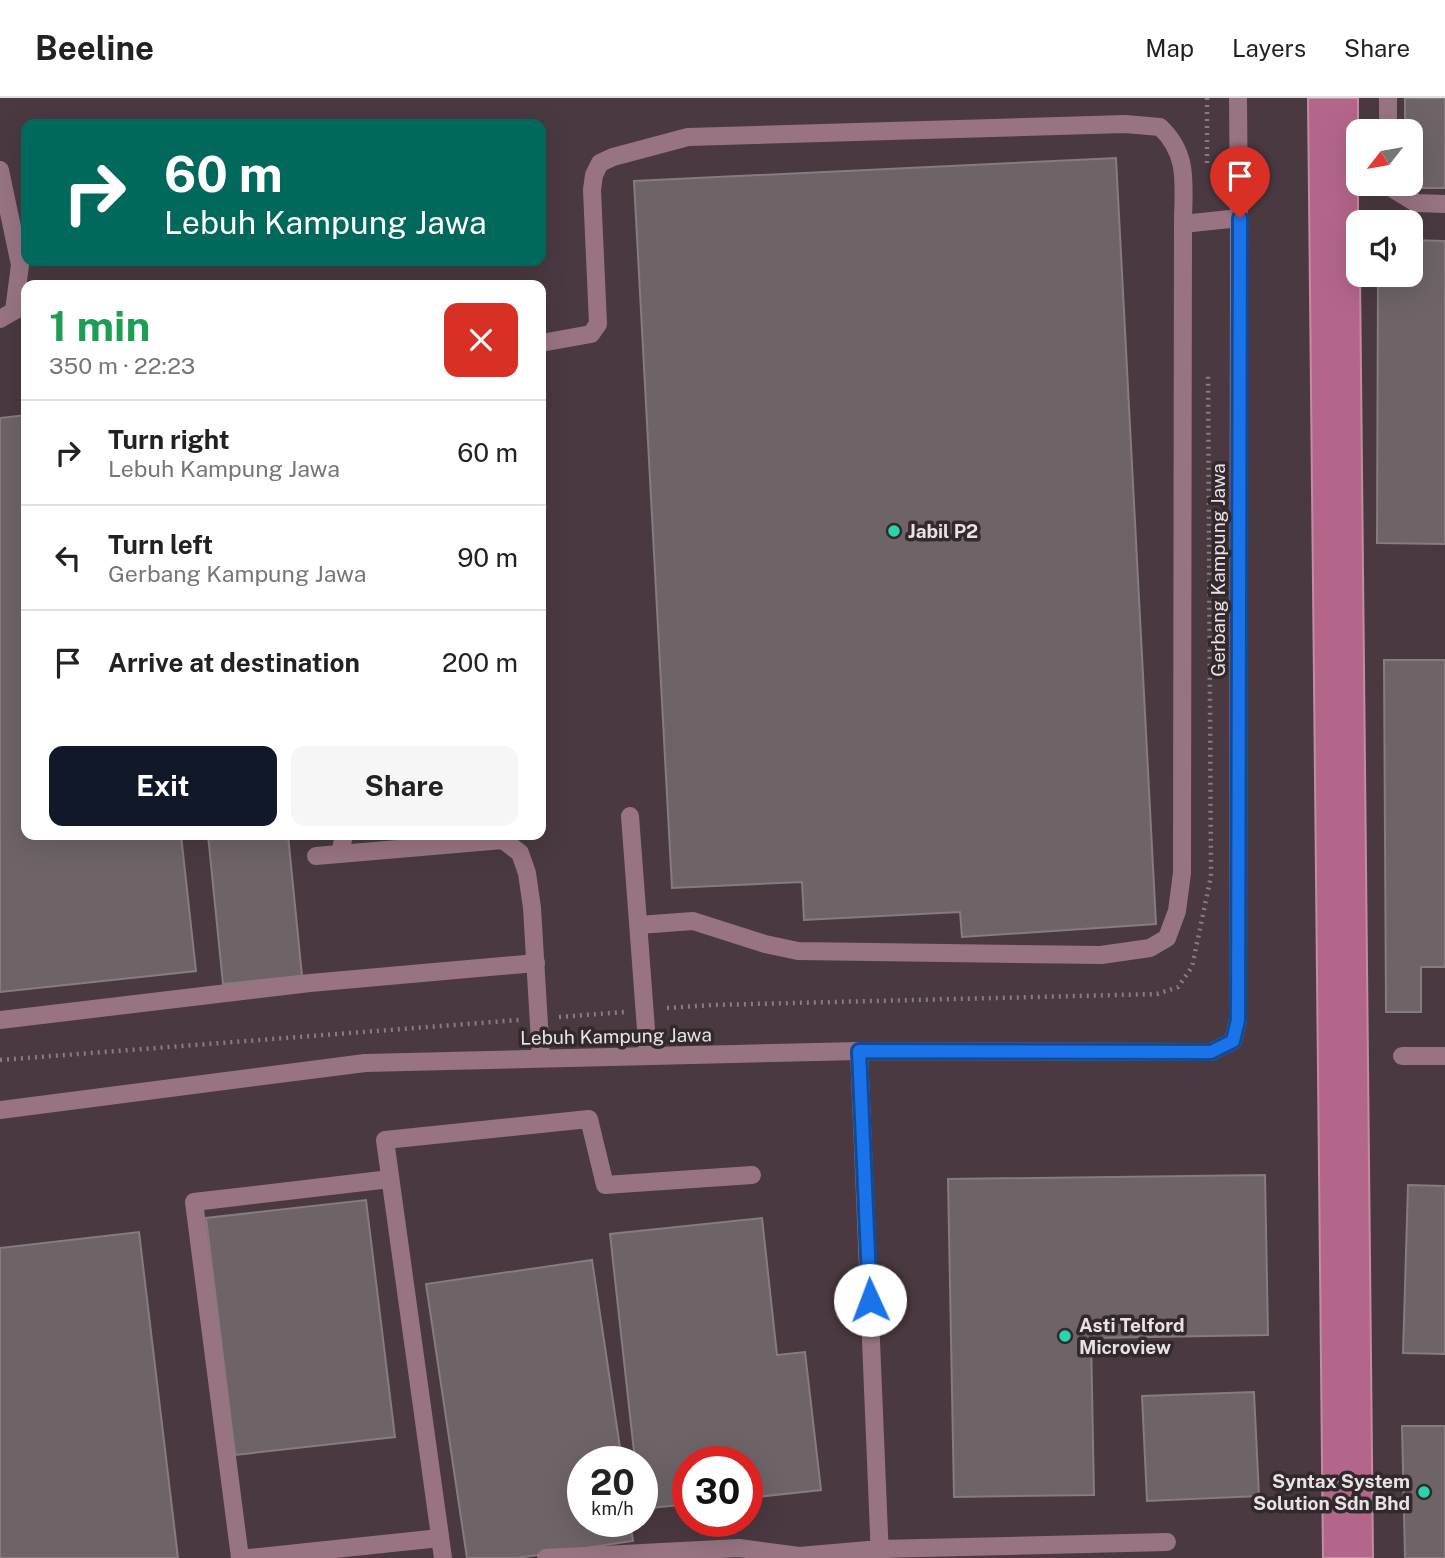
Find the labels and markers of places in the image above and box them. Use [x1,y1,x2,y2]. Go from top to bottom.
pin [1210,146,1270,218]
place label: Jabil P2 [908,520,978,542]
marker: Jabil P2 [886,523,902,539]
place label: Asti Telford Microview [1079,1314,1185,1358]
marker: Asti Telford Microview [1057,1328,1073,1344]
place label: Syntax System Solution Sdn Bhd [1253,1470,1410,1514]
marker: Syntax System Solution Sdn Bhd [1416,1484,1432,1500]

